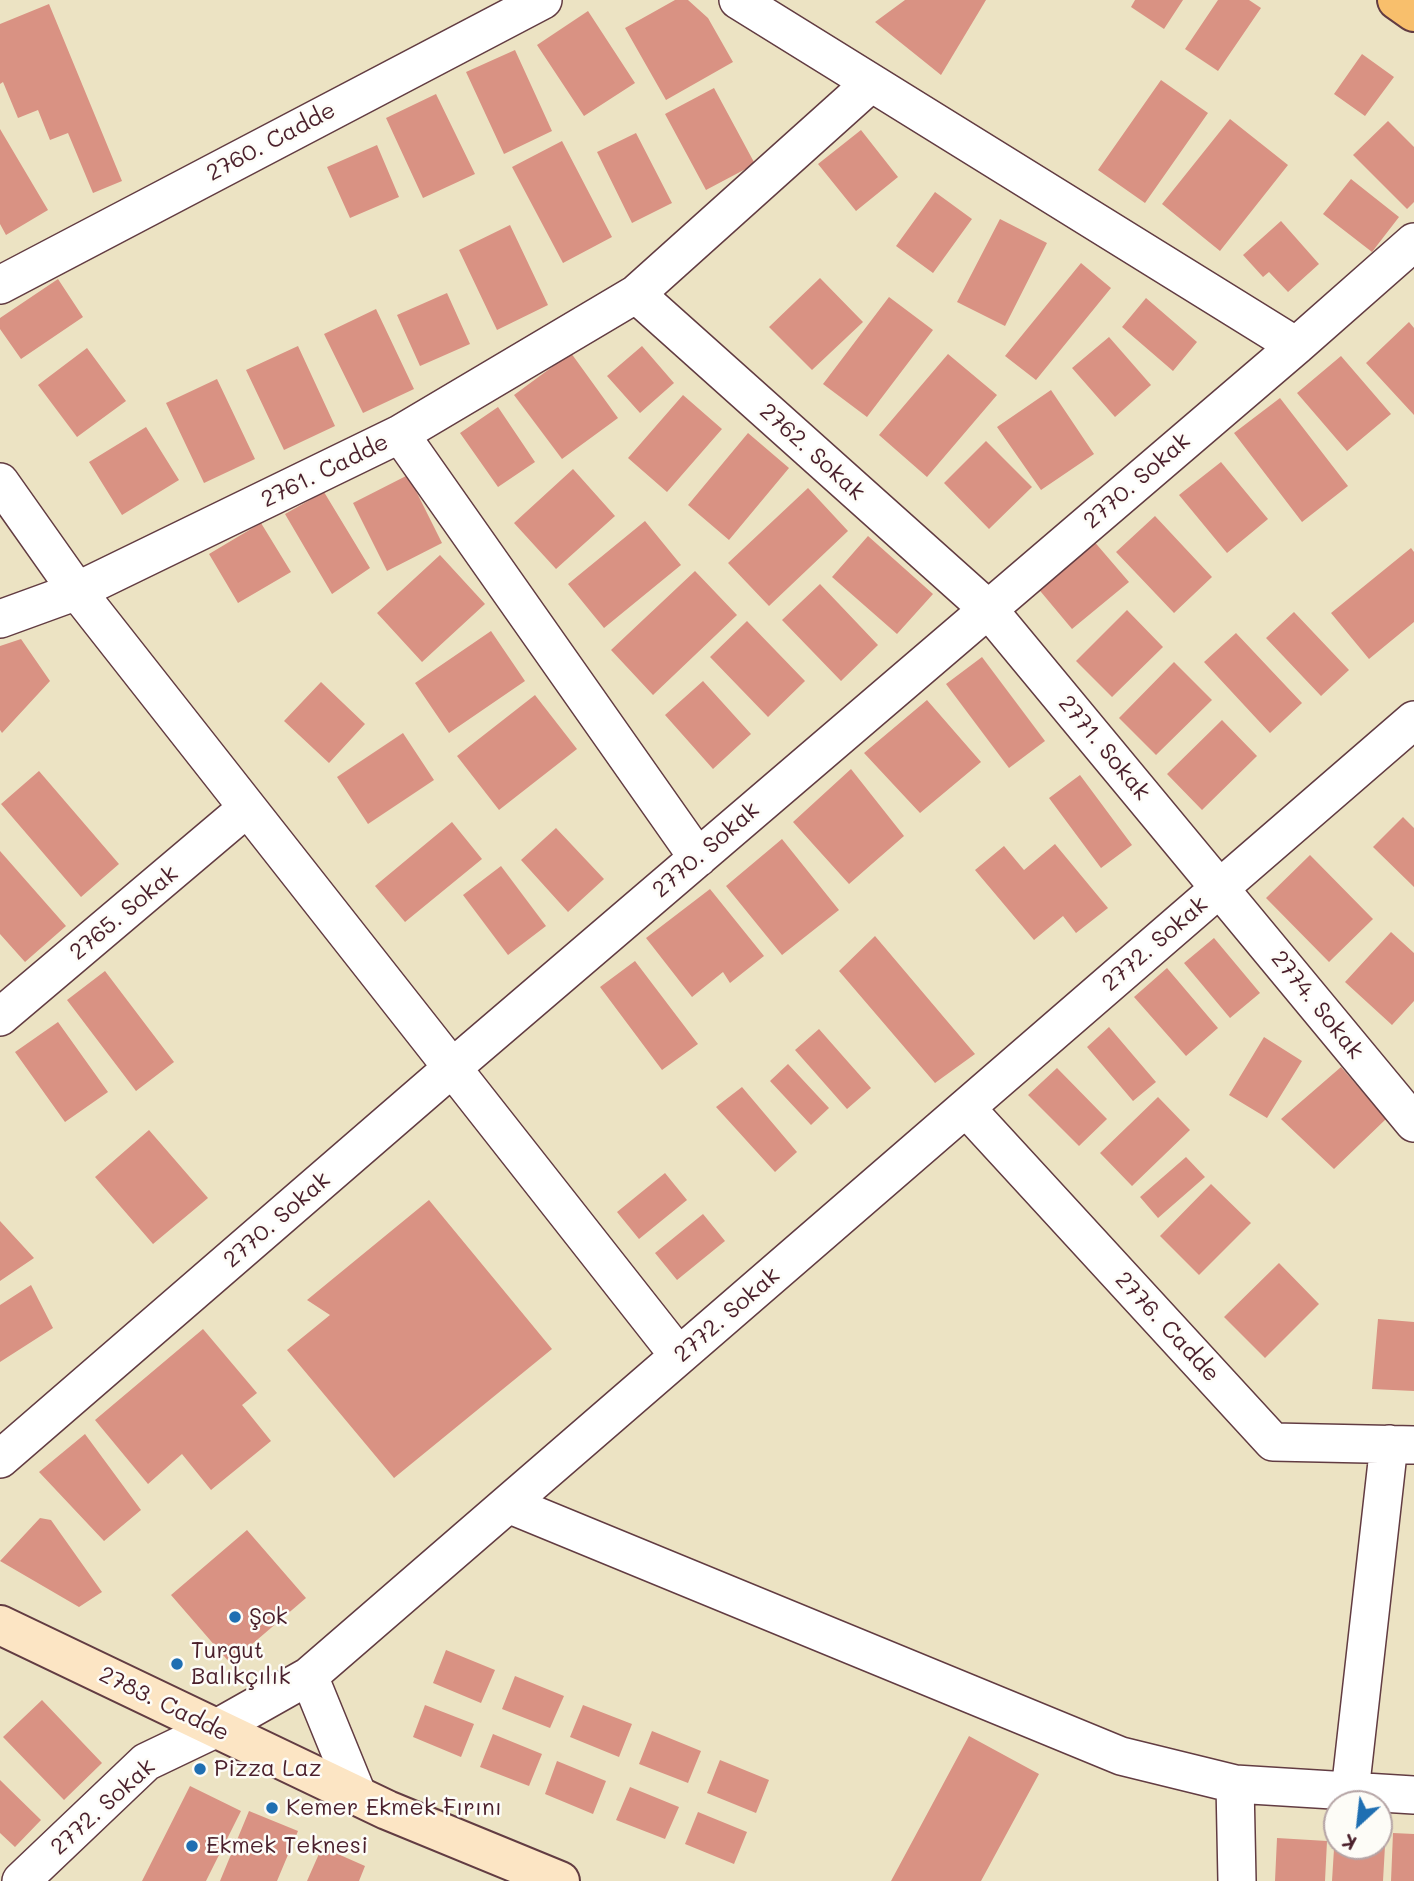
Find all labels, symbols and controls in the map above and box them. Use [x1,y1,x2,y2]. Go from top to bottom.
street label: 2760. Cadde [202,96,340,188]
street label: 2762. Sokak [754,398,870,506]
street label: 2770. Sokak [1078,427,1196,535]
street label: 2761. Cadde [257,428,393,514]
street label: 2771. Sokak [1052,690,1156,806]
street label: 2770. Sokak [647,796,765,904]
street label: 2765. Sokak [64,860,184,966]
street label: 2772. Sokak [1097,891,1213,997]
street label: 2774. Sokak [1265,945,1369,1065]
street label: 2770. Sokak [218,1166,336,1274]
street label: 2772. Sokak [669,1262,785,1368]
street label: 2776. Cadde [1109,1266,1225,1388]
place label: Şok [249,1603,288,1631]
marker: Şok [227,1609,243,1625]
place label: Turgut Balıkçılık [191,1637,291,1691]
marker: Turgut Balıkçılık [169,1656,185,1672]
street label: 2783. Cadde [94,1661,234,1747]
street label: 2772. Sokak [45,1753,161,1861]
place label: Pizza Laz [214,1755,322,1783]
marker: Pizza Laz [192,1761,208,1777]
north arrow [1323,1790,1393,1860]
place label: Kemer Ekmek Fırını [286,1794,502,1822]
marker: Kemer Ekmek Fırını [264,1800,280,1816]
text: K [1338,1828,1360,1856]
place label: Ekmek Teknesi [206,1832,368,1860]
marker: Ekmek Teknesi [184,1838,200,1854]

